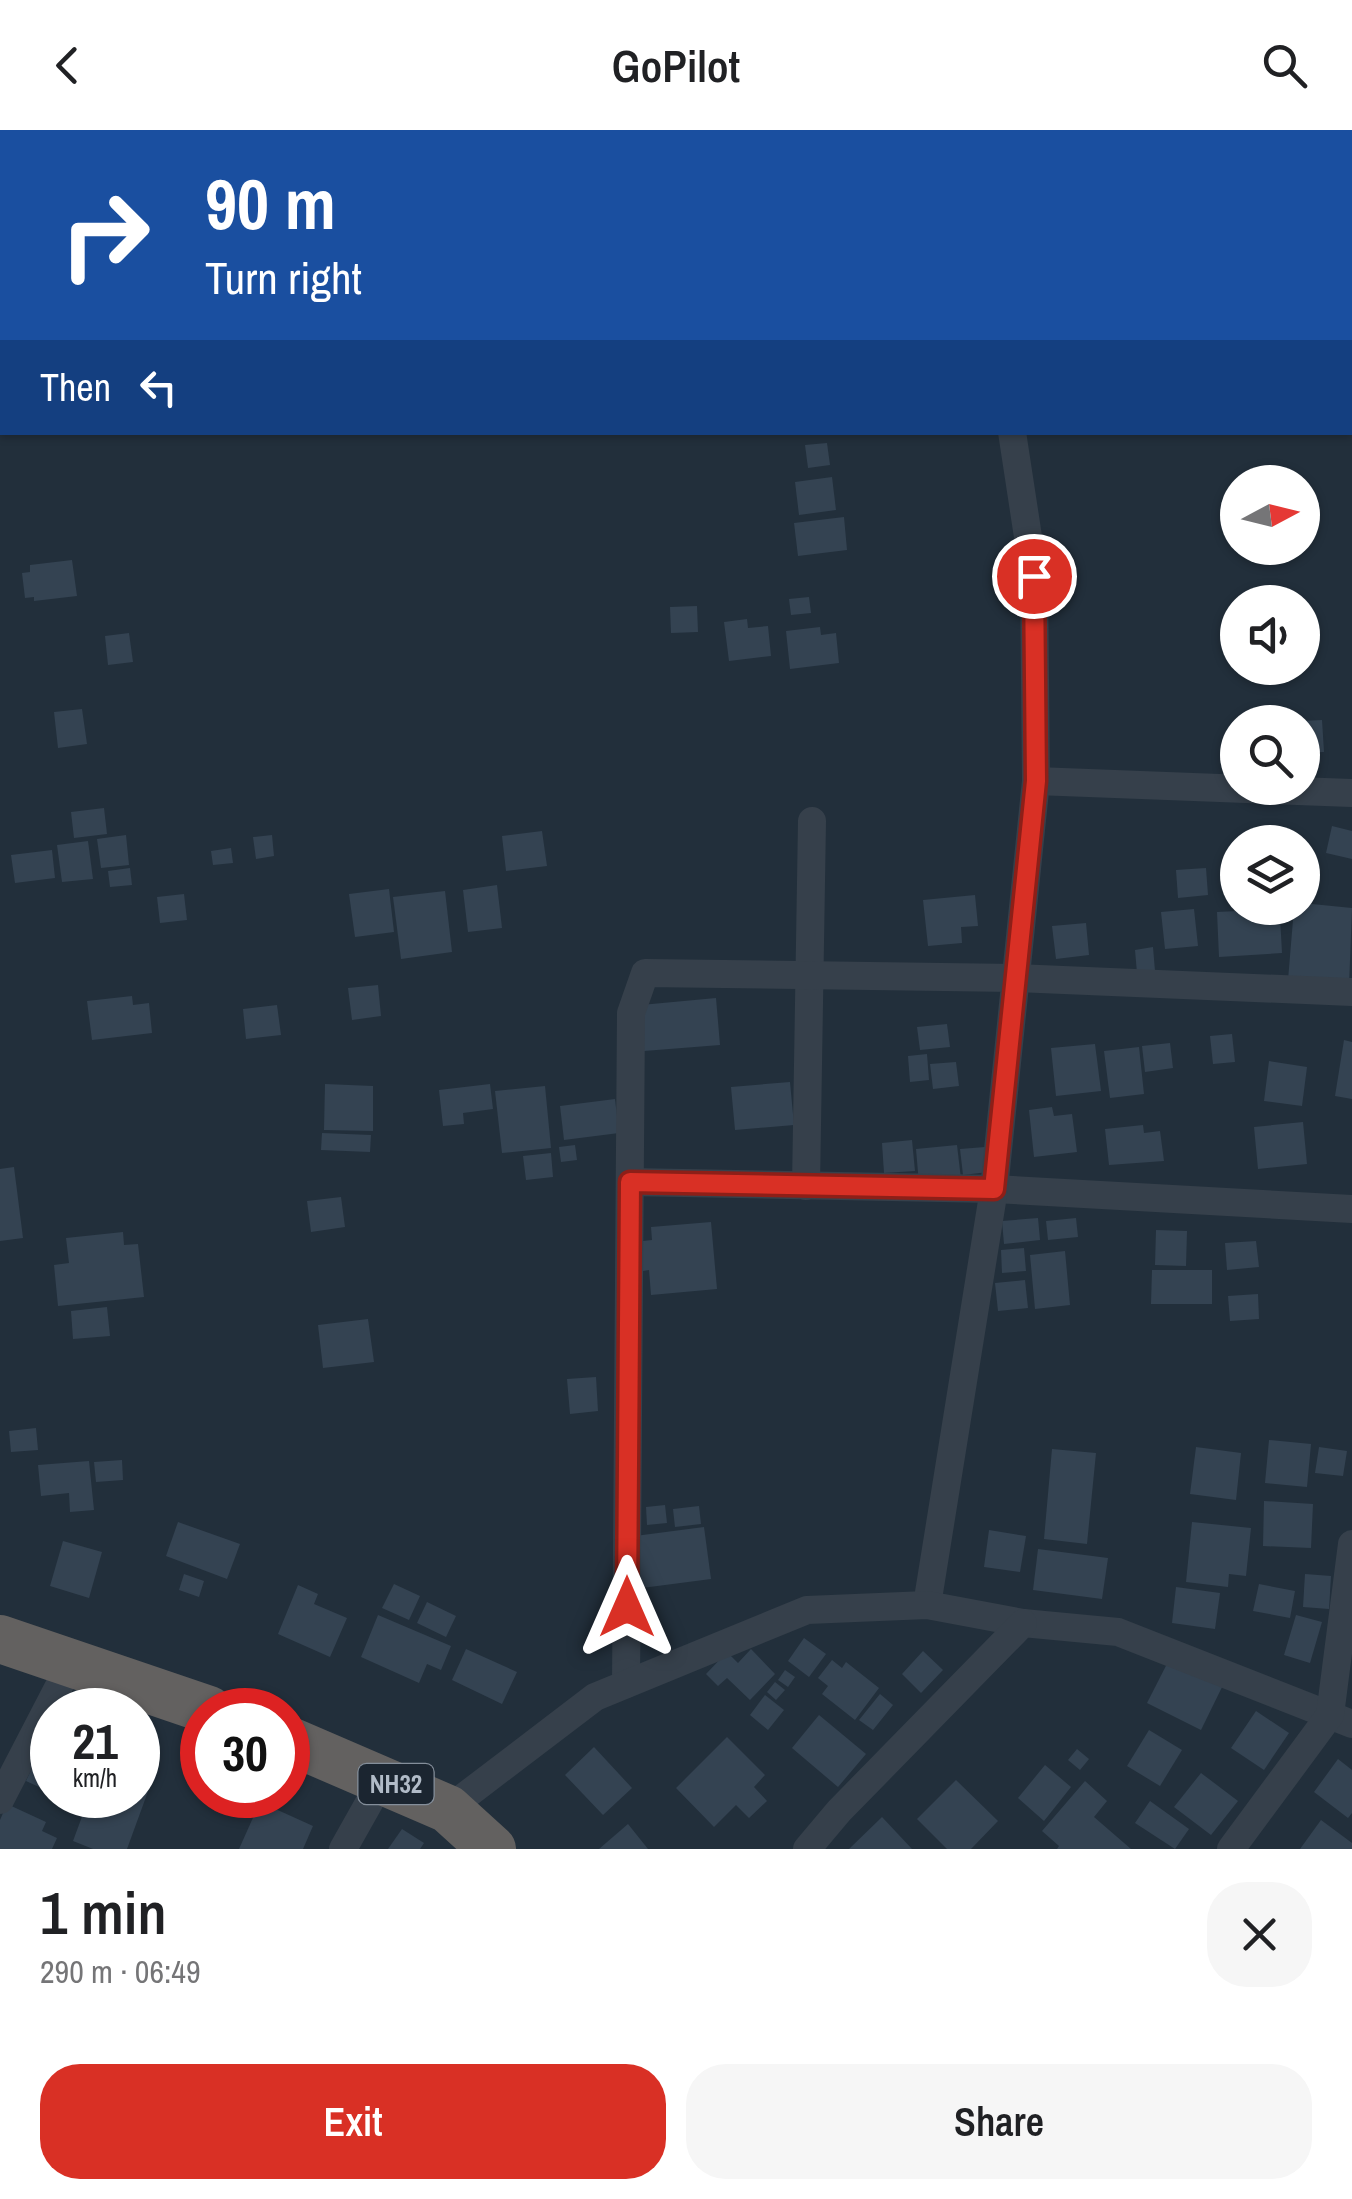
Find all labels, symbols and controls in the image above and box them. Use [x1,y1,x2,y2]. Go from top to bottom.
text: GoPilot [612,35,740,96]
icon: back [40,38,95,93]
icon: search [1257,38,1312,93]
text: 90 m [205,157,336,251]
icon: right [40,170,170,300]
text: Turn right [205,247,362,308]
icon: left [131,360,186,415]
text: Then [40,362,111,413]
north arrow [1220,465,1320,565]
map controls [1220,465,1320,925]
pin [992,534,1077,619]
icon: arrive [1007,549,1062,604]
button: sound [1220,585,1320,685]
button: search [1220,705,1320,805]
button: layers [1220,825,1320,925]
position arrow [575,1555,679,1659]
speed limit sign: 30 [180,1688,310,1818]
text: 21 [72,1707,118,1775]
text: km/h [73,1761,117,1795]
road number: NH32 [358,1764,434,1804]
text: 1 min [40,1872,167,1953]
button: close [1207,1882,1312,1987]
text: 290 m · 06:49 [40,1950,200,1993]
button: Exit [40,2064,666,2179]
button: Share [686,2064,1312,2179]

